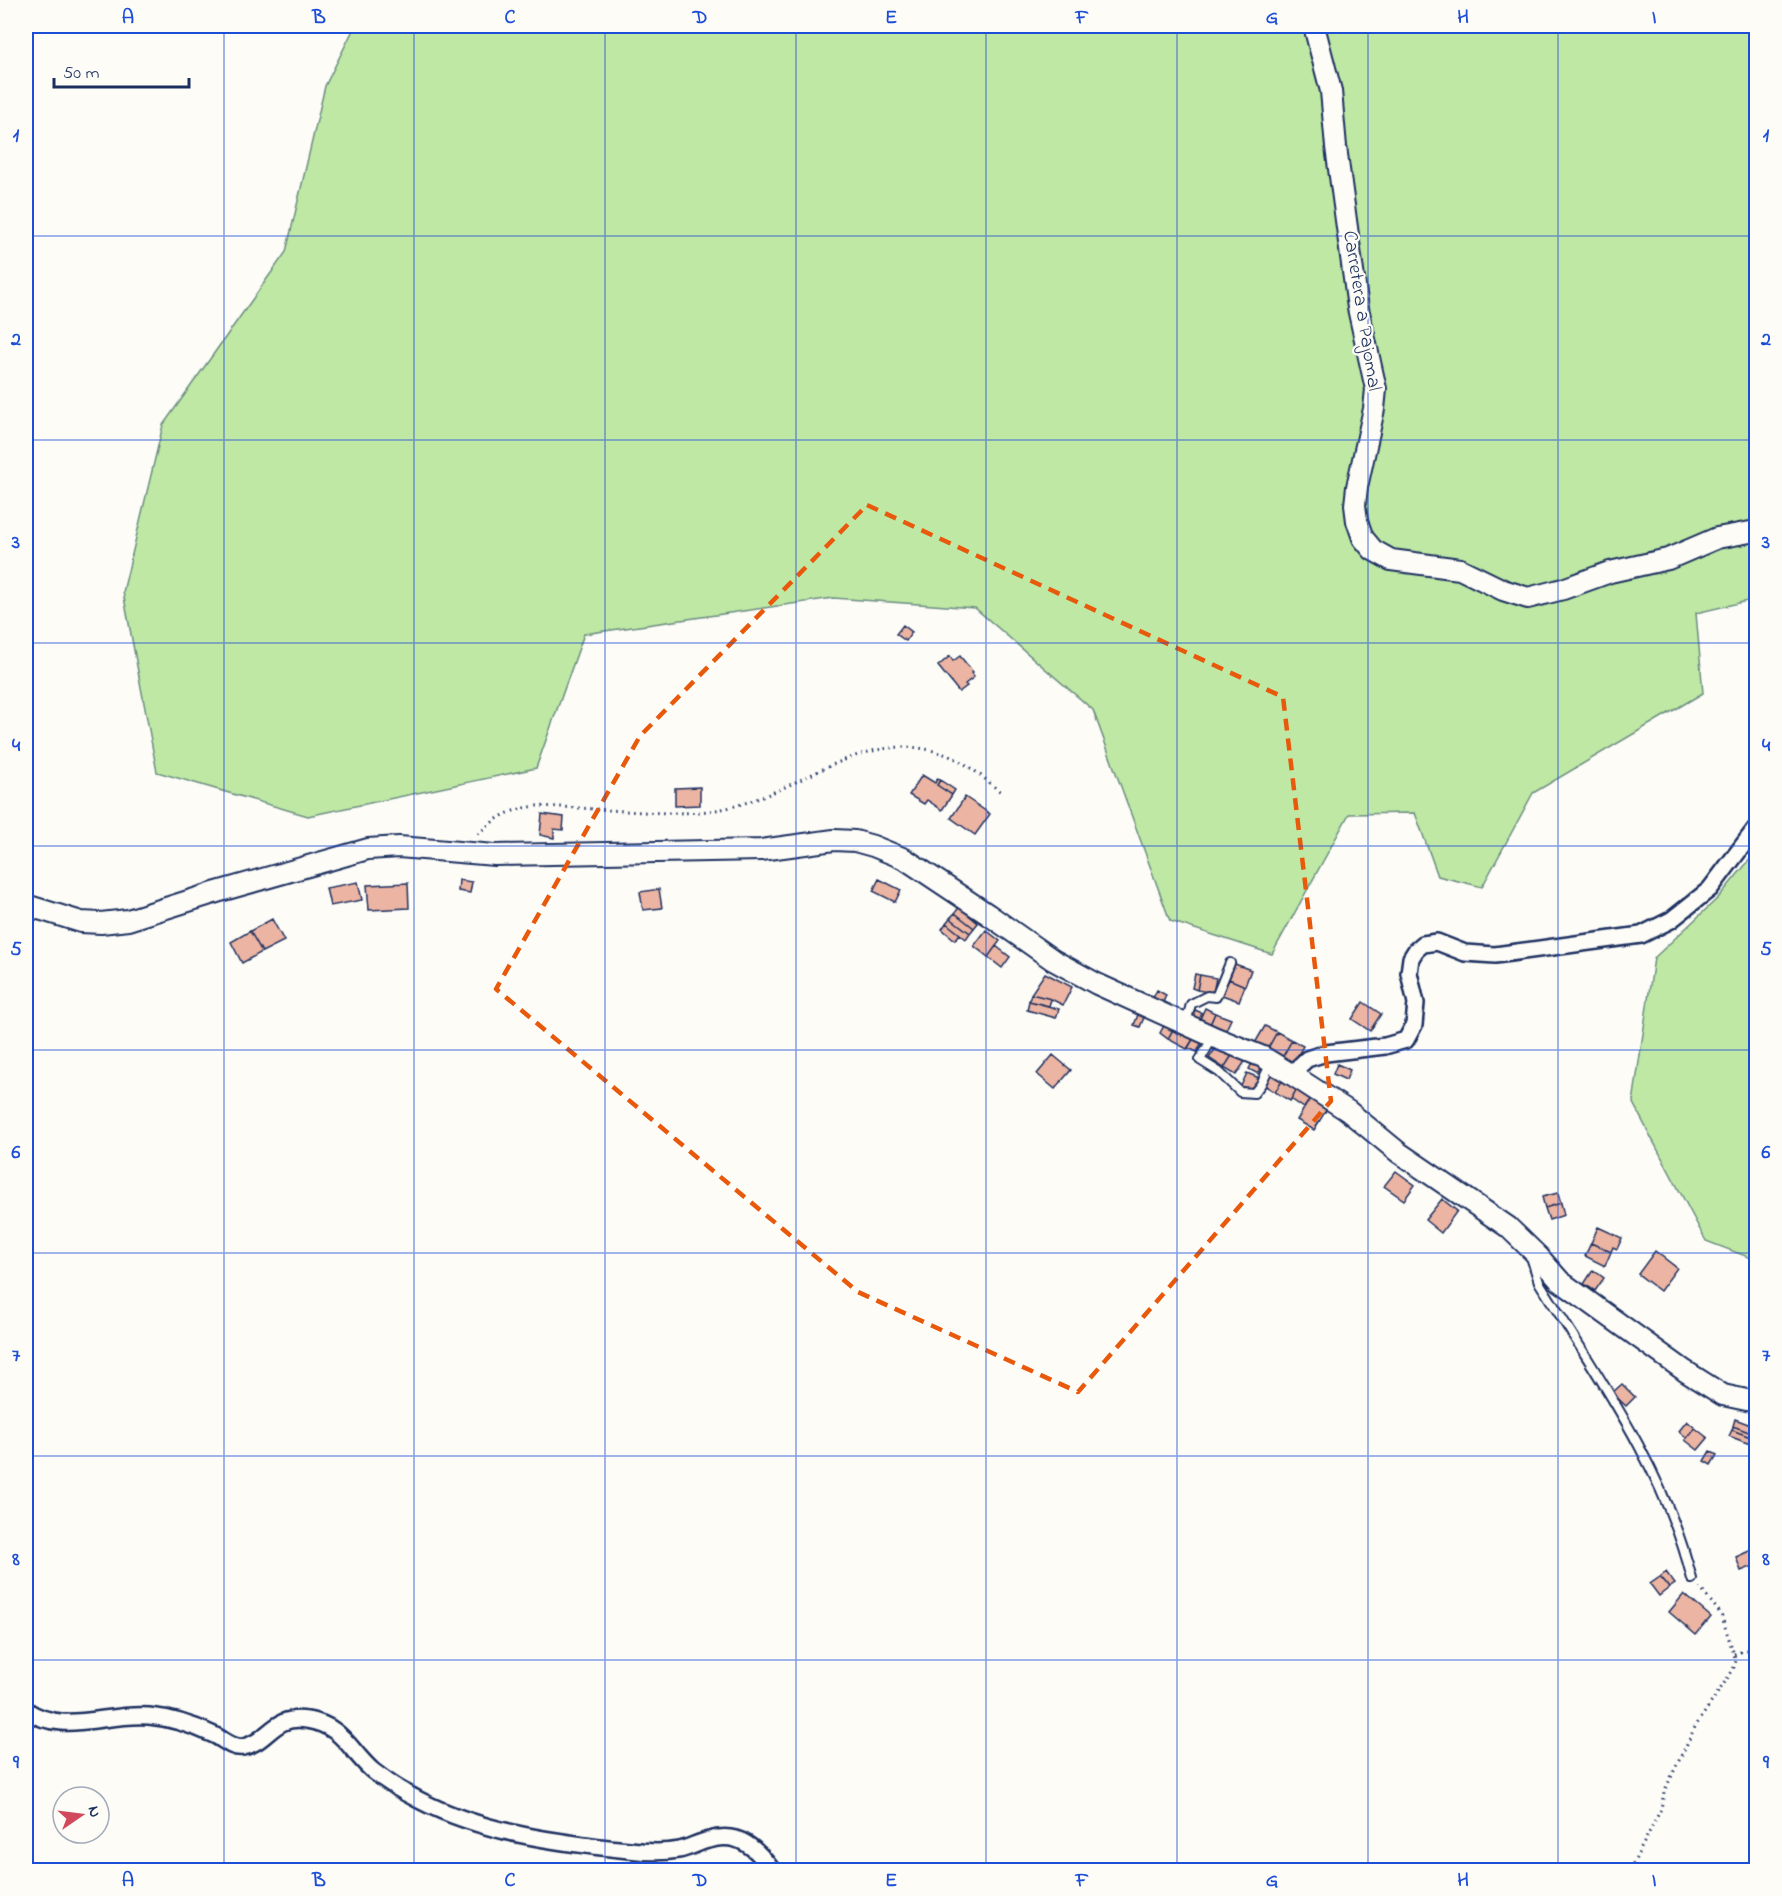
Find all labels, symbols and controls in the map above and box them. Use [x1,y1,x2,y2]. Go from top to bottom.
text: A [122,4,134,33]
text: B [311,4,326,33]
text: C [505,4,516,33]
text: D [692,4,707,33]
text: E [885,4,897,33]
text: F [1075,4,1089,33]
text: G [1266,4,1279,33]
text: H [1457,4,1469,33]
text: I [1652,4,1657,33]
scale bar [54,51,189,89]
text: 50 m [63,61,100,87]
text: 1 [13,122,20,151]
text: 1 [1763,122,1770,151]
street label: Carretera a Pajomal [1334,229,1388,393]
text: 2 [10,326,21,355]
text: 2 [1760,326,1771,355]
text: 3 [11,529,20,558]
text: 3 [1761,529,1770,558]
text: 4 [12,732,21,761]
text: 4 [1762,732,1771,761]
text: 5 [10,936,22,965]
text: 5 [1760,936,1772,965]
text: 6 [12,1139,21,1168]
text: 6 [1762,1139,1771,1168]
text: 7 [12,1342,21,1371]
text: 7 [1762,1342,1771,1371]
text: 8 [11,1546,20,1575]
text: 8 [1761,1546,1770,1575]
text: 9 [12,1749,20,1778]
text: 9 [1762,1749,1770,1778]
north arrow [51,1785,111,1845]
text: N [81,1804,107,1820]
text: A [122,1867,134,1896]
text: B [311,1867,326,1896]
text: C [505,1867,516,1896]
text: D [692,1867,707,1896]
text: E [885,1867,897,1896]
text: F [1075,1867,1089,1896]
text: G [1266,1867,1279,1896]
text: H [1457,1867,1469,1896]
text: I [1652,1867,1657,1896]

